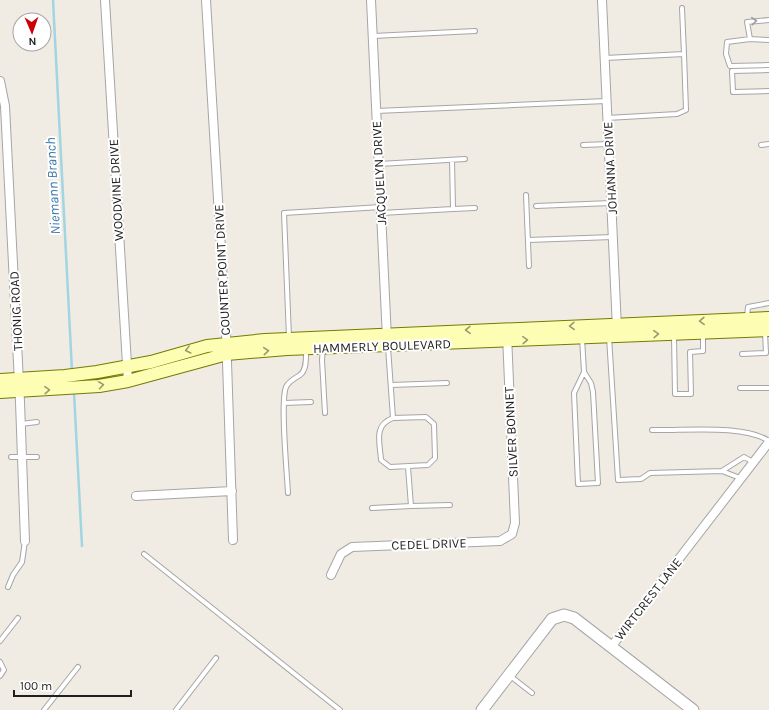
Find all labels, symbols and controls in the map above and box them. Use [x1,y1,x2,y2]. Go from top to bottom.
north arrow [12,12,52,52]
one-way arrow [750,17,757,26]
text: N [28,35,37,48]
street label: JACQUELYN DRIVE [369,121,389,225]
street label: JOHANNA DRIVE [600,121,620,215]
water label: Niemann Branch [42,137,64,235]
street label: WOODVINE DRIVE [106,139,126,241]
street label: COUNTER POINT DRIVE [211,204,233,336]
street label: THONIG ROAD [6,271,26,351]
one-way arrow [699,317,705,325]
one-way arrow [569,322,575,330]
one-way arrow [465,326,471,335]
one-way arrow [653,330,659,339]
street label: HAMMERLY BOULEVARD [313,336,451,356]
one-way arrow [522,336,528,344]
one-way arrow [185,345,192,354]
one-way arrow [263,346,269,355]
one-way arrow [98,381,104,390]
one-way arrow [44,385,50,394]
street label: SILVER BONNET [501,386,521,478]
street label: CEDEL DRIVE [391,535,467,553]
street label: WIRTCREST LANE [611,555,685,643]
scale bar [14,672,131,698]
text: 100 m [20,679,52,693]

